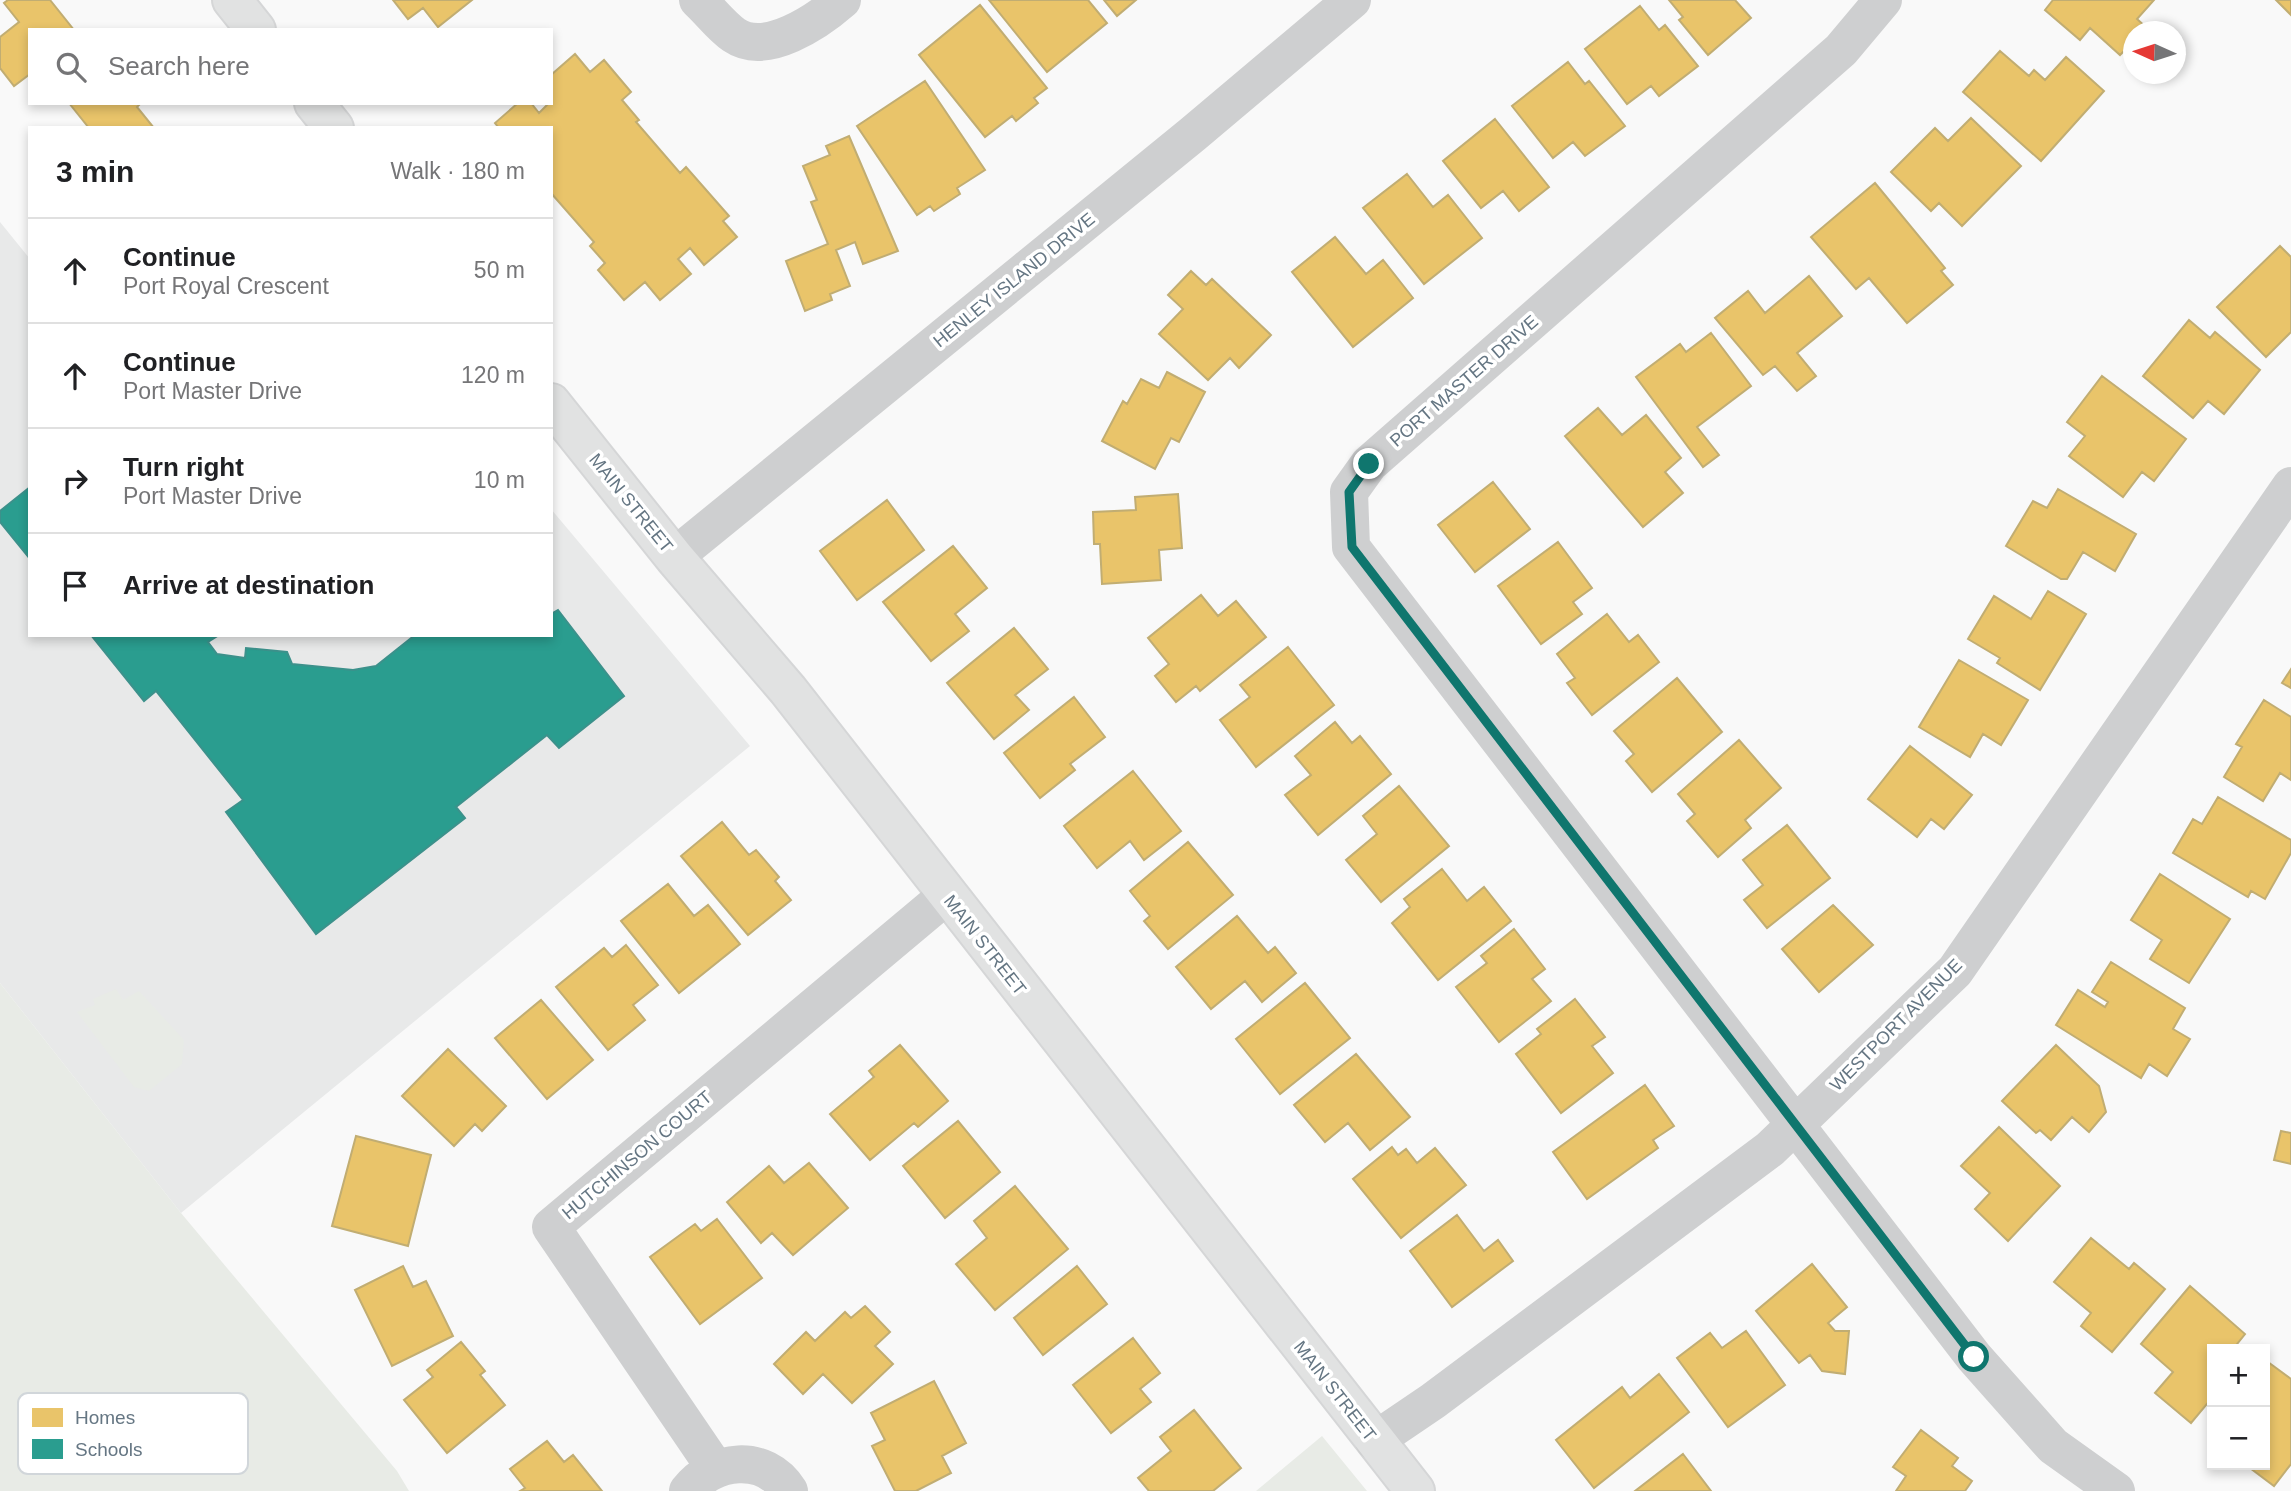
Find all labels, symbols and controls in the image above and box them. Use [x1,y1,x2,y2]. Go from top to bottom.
north arrow [2123,21,2186,84]
search box [28,28,553,105]
icon: search [52,48,90,86]
text: Search here [108,51,250,81]
text: 3 min [56,155,134,188]
text: Walk · 180 m [390,158,525,184]
street label: HENLEY ISLAND DRIVE [929,209,1099,351]
text: Continue [123,242,236,272]
icon: ahead [56,252,94,290]
text: 50 m [474,257,525,283]
text: Port Royal Crescent [123,273,329,299]
street label: PORT MASTER DRIVE [1386,311,1542,451]
text: Continue [123,347,236,377]
icon: ahead [56,357,94,395]
text: 120 m [461,362,525,388]
text: Port Master Drive [123,378,302,404]
route end [1353,448,1384,479]
street label: MAIN STREET [585,450,677,556]
text: Turn right [123,452,244,482]
icon: right [56,462,94,500]
text: 10 m [474,467,525,493]
text: Port Master Drive [123,483,302,509]
icon: arrive [56,567,94,605]
text: Arrive at destination [123,570,374,600]
street label: MAIN STREET [940,891,1030,999]
street label: WESTPORT AVENUE [1826,955,1966,1095]
street label: HUTCHINSON COURT [558,1087,716,1223]
street label: MAIN STREET [1290,1337,1380,1445]
route start [1958,1341,1989,1372]
map controls [2207,1344,2270,1470]
button: + [2207,1344,2270,1407]
legend [18,1393,248,1474]
text: Homes [75,1407,135,1428]
button: − [2207,1407,2270,1470]
text: Schools [75,1439,143,1460]

